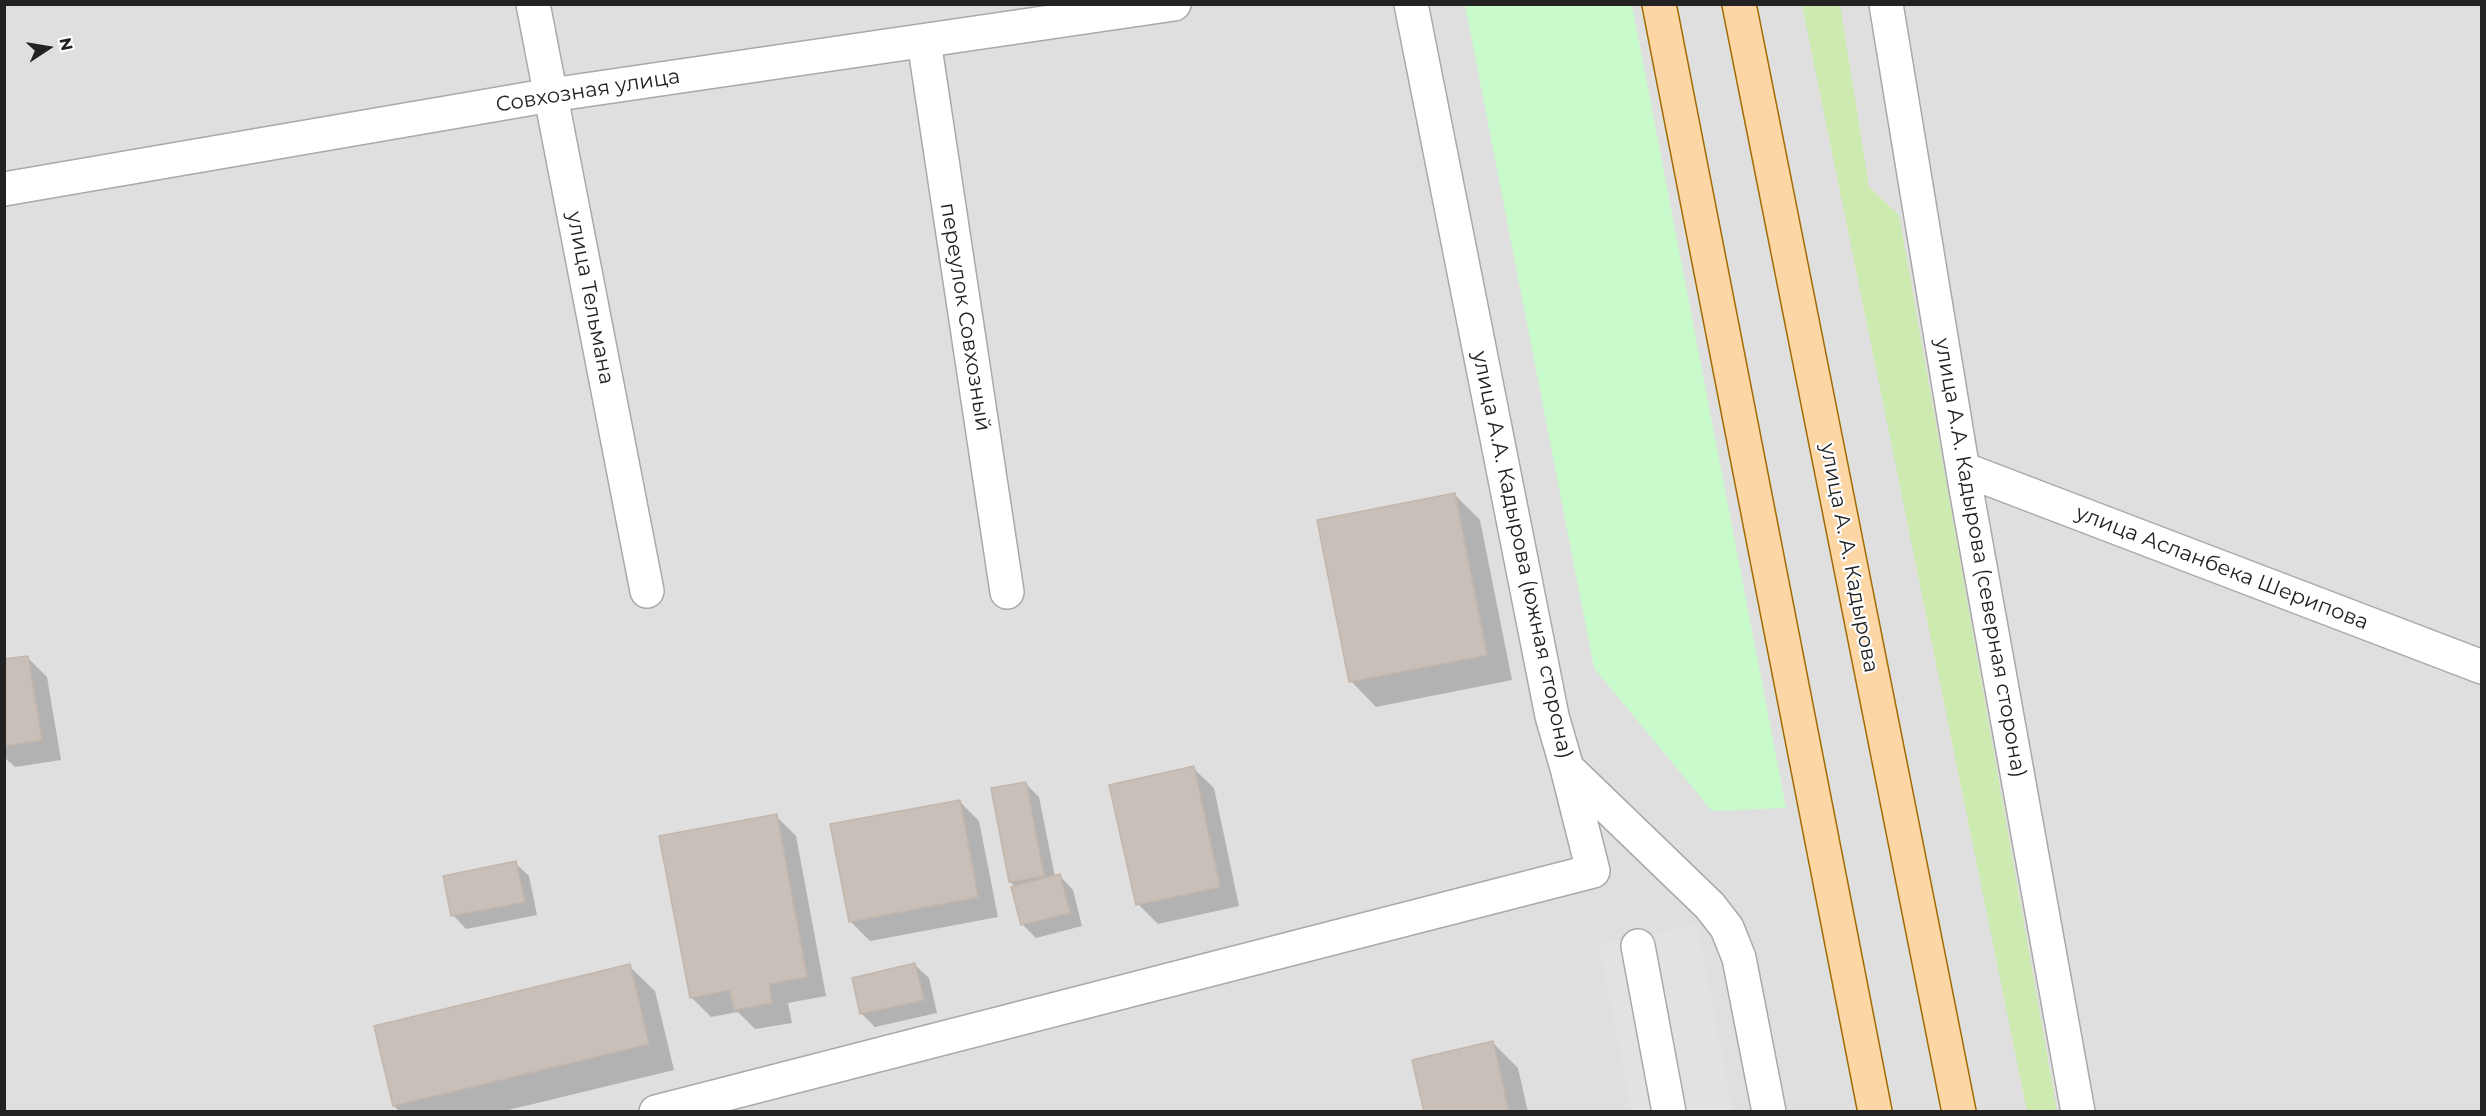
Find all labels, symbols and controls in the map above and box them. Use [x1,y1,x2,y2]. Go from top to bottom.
north arrow [18,18,78,78]
text: N [55,36,77,52]
street label: Совхозная улица [494,64,682,118]
street label: переулок Совхозный [934,201,996,433]
street label: улица Тельмана [561,210,619,386]
street label: улица А.А. Кадырова (северная сторона) [1929,336,2031,780]
street label: улица А.А. Кадырова (южная сторона) [1466,349,1578,761]
street label: улица А. А. Кадырова [1814,441,1884,675]
street label: улица Асланбека Шерипова [2072,500,2372,636]

